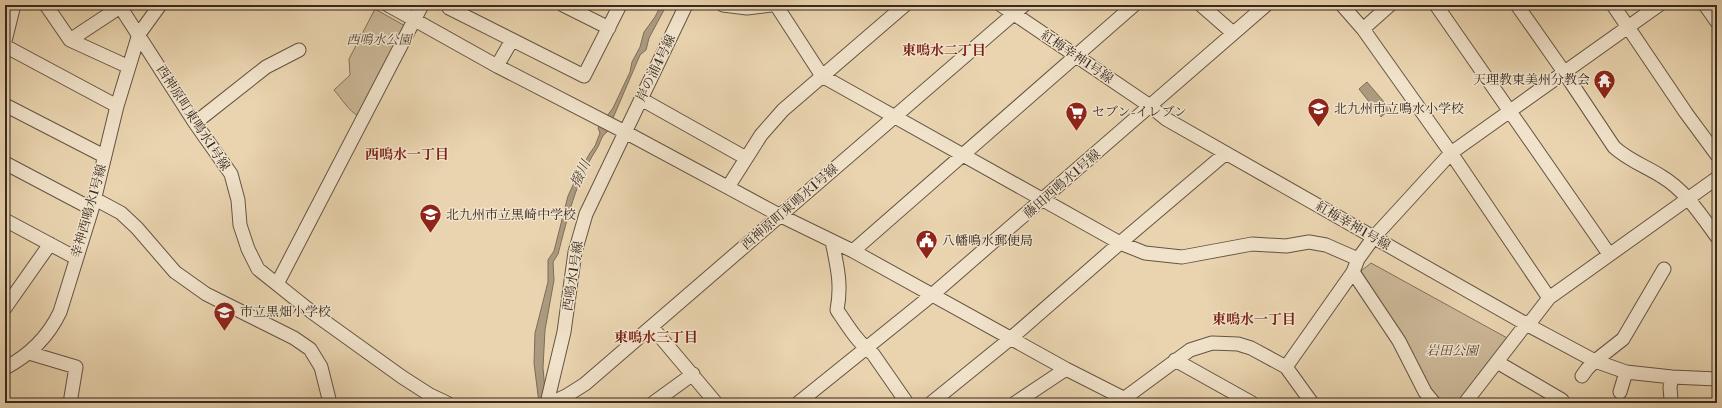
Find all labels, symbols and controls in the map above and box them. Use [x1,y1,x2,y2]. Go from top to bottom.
street label: 紅梅幸神1号線 [1038,27,1116,87]
park label: 西鳴水公園 [346,32,413,48]
street label: 岸の浦4号線 [633,32,679,104]
district label: 東鳴水二丁目 [902,42,986,60]
street label: 西神原町東鳴水1号線 [153,62,233,174]
temple icon: 天理教東美州分教会 [1592,67,1618,100]
place label: 天理教東美州分教会 [1473,72,1590,88]
school or university icon: 北九州市立鳴水小学校 [1305,96,1331,129]
supermarket icon: セブン-イレブン [1064,99,1090,132]
place label: 北九州市立鳴水小学校 [1334,101,1464,117]
place label: セブン-イレブン [1092,104,1187,120]
district label: 西鳴水一丁目 [365,146,449,164]
street label: 藤田西鳴水1号線 [1020,146,1104,222]
water label: 撥川 [567,156,596,191]
street label: 西神原町東鳴水1号線 [738,161,842,253]
street label: 幸神西鳴水1号線 [68,162,110,260]
street label: 紅梅幸神1号線 [1313,198,1393,254]
school or university icon: 北九州市立黒崎中学校 [417,202,443,235]
place label: 北九州市立黒崎中学校 [446,207,576,223]
public building icon: 八幡鳴水郵便局 [914,228,940,261]
place label: 八幡鳴水郵便局 [942,233,1033,249]
street label: 西鳴水1号線 [560,240,586,312]
school or university icon: 市立黒畑小学校 [211,299,237,332]
place label: 市立黒畑小学校 [240,304,331,320]
district label: 東鳴水一丁目 [1212,311,1296,329]
district label: 東鳴水三丁目 [614,329,698,347]
park label: 岩田公園 [1426,343,1480,359]

